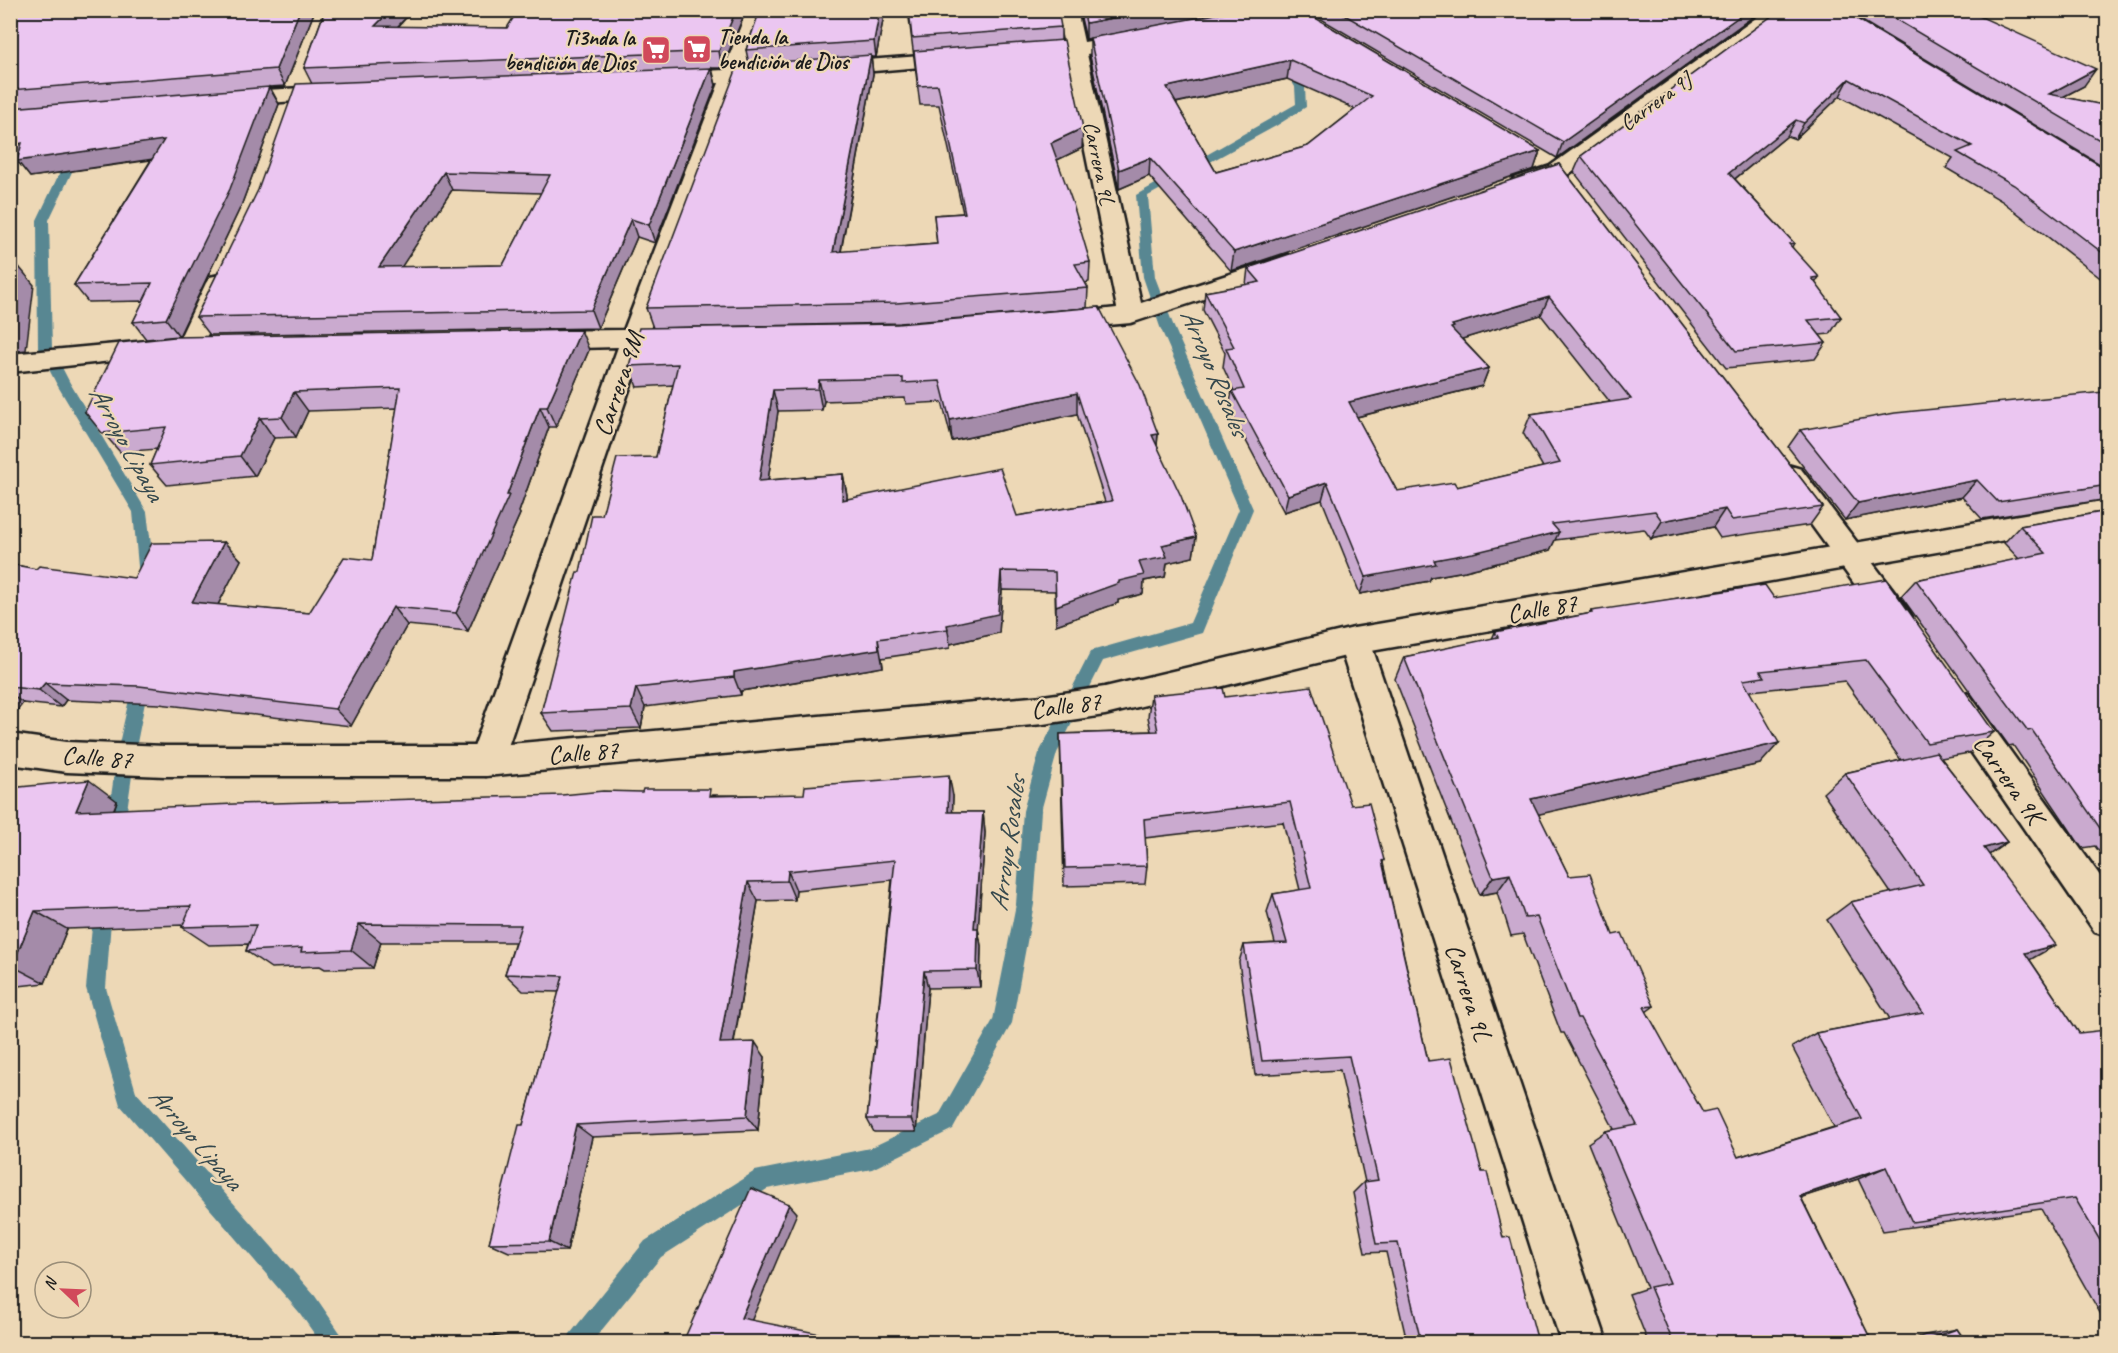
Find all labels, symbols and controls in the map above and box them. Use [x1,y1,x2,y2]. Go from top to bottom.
place label: Tienda la bendición de Dios [718,23,851,76]
place label: Ti3nda la bendición de Dios [505,24,637,77]
supermarket icon: Tienda la bendición de Dios [681,33,713,65]
supermarket icon: Ti3nda la bendición de Dios [640,34,672,66]
street label: Carrera 9J [1614,64,1700,137]
street label: Carrera 9L [1077,119,1122,208]
water label: Arroyo Rosales [1173,303,1259,445]
street label: Carrera 9M [585,326,652,440]
water label: Arroyo Lipaya [82,380,173,508]
street label: Calle 87 [1504,586,1581,631]
street label: Calle 87 [1029,684,1105,727]
street label: Carrera 9K [1966,728,2054,835]
street label: Calle 87 [546,733,621,772]
street label: Calle 87 [61,739,135,777]
water label: Arroyo Rosales [981,770,1034,913]
street label: Carrera 9L [1437,940,1500,1046]
water label: Arroyo Lipaya [142,1079,252,1198]
north arrow [33,1260,93,1320]
text: N [39,1273,62,1293]

